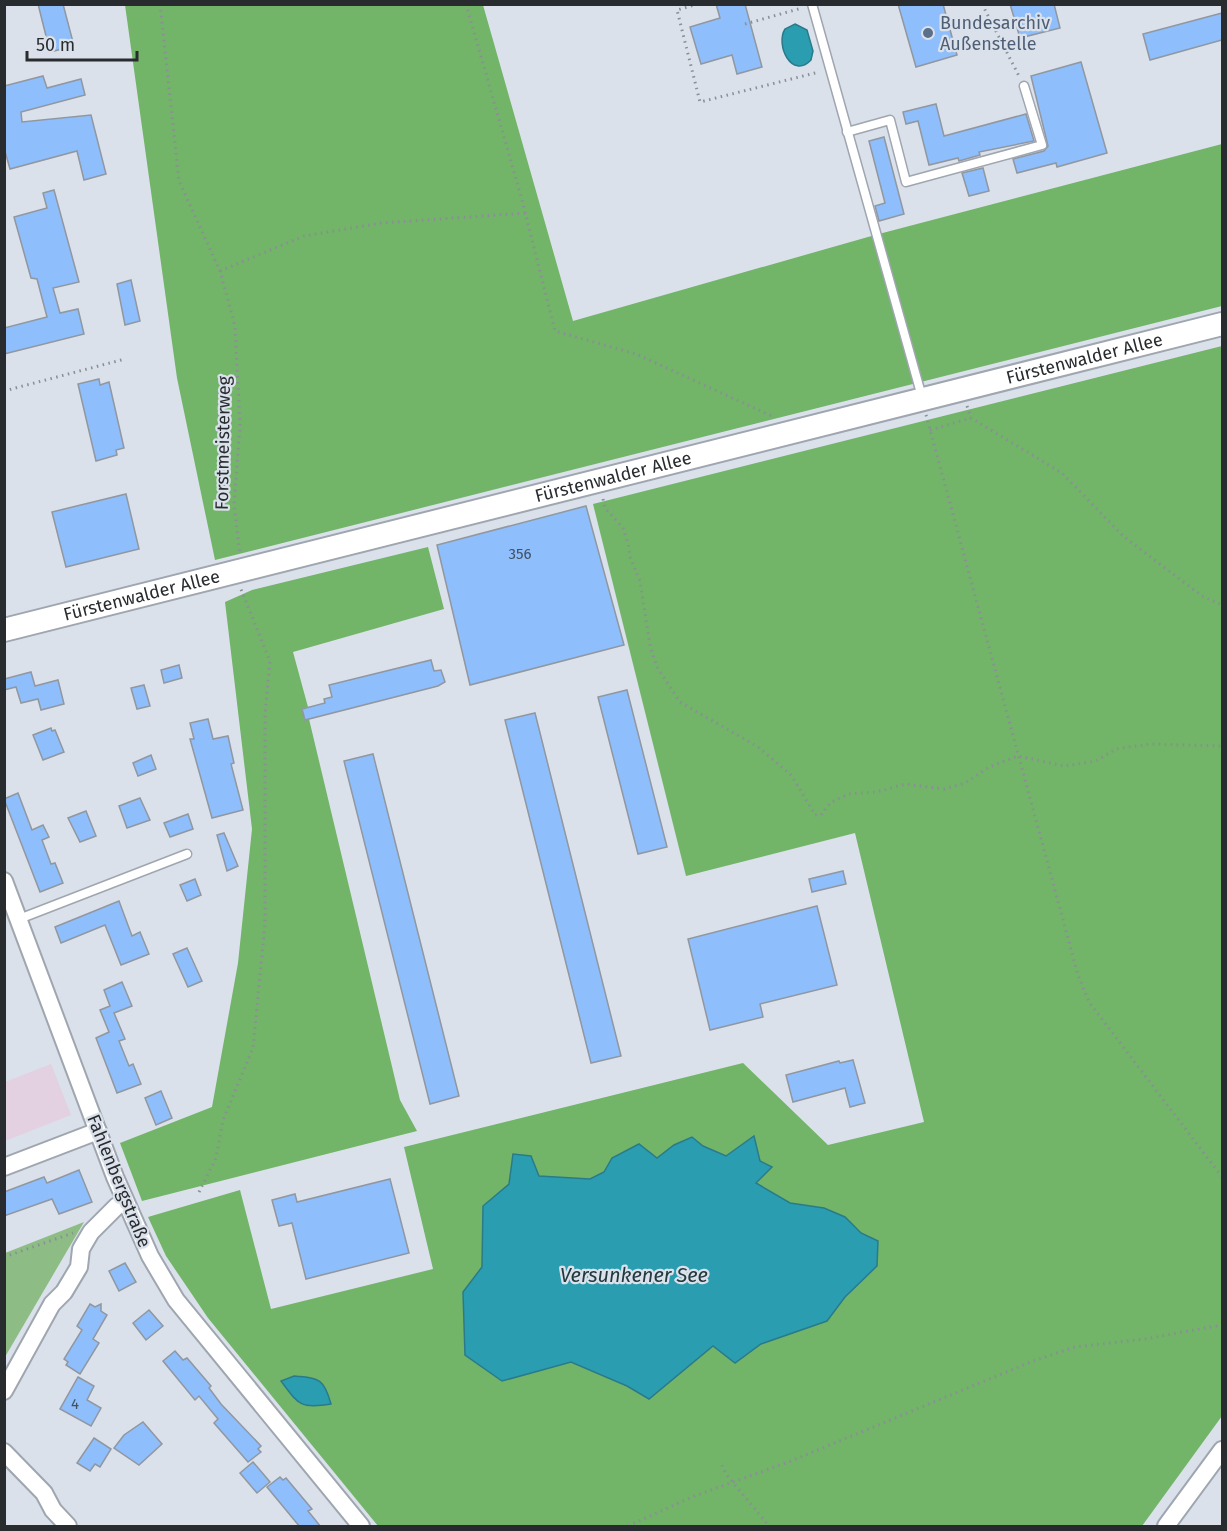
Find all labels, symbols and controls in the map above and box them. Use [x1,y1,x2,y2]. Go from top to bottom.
place label: Bundesarchiv Außenstelle [940,12,1050,55]
scale bar [27,24,136,62]
marker: Bundesarchiv Außenstelle [921,26,935,40]
text: 50 m [36,34,75,56]
street label: Fürstenwalder Allee [1004,328,1165,389]
street label: Forstmeisterweg [211,375,235,510]
street label: Fürstenwalder Allee [533,447,694,507]
house number: 356 [509,545,532,563]
street label: Fürstenwalder Allee [61,565,222,626]
street label: Fahlenbergstraße [82,1111,156,1251]
water label: Versunkener See [560,1263,708,1287]
house number: 4 [71,1395,79,1413]

